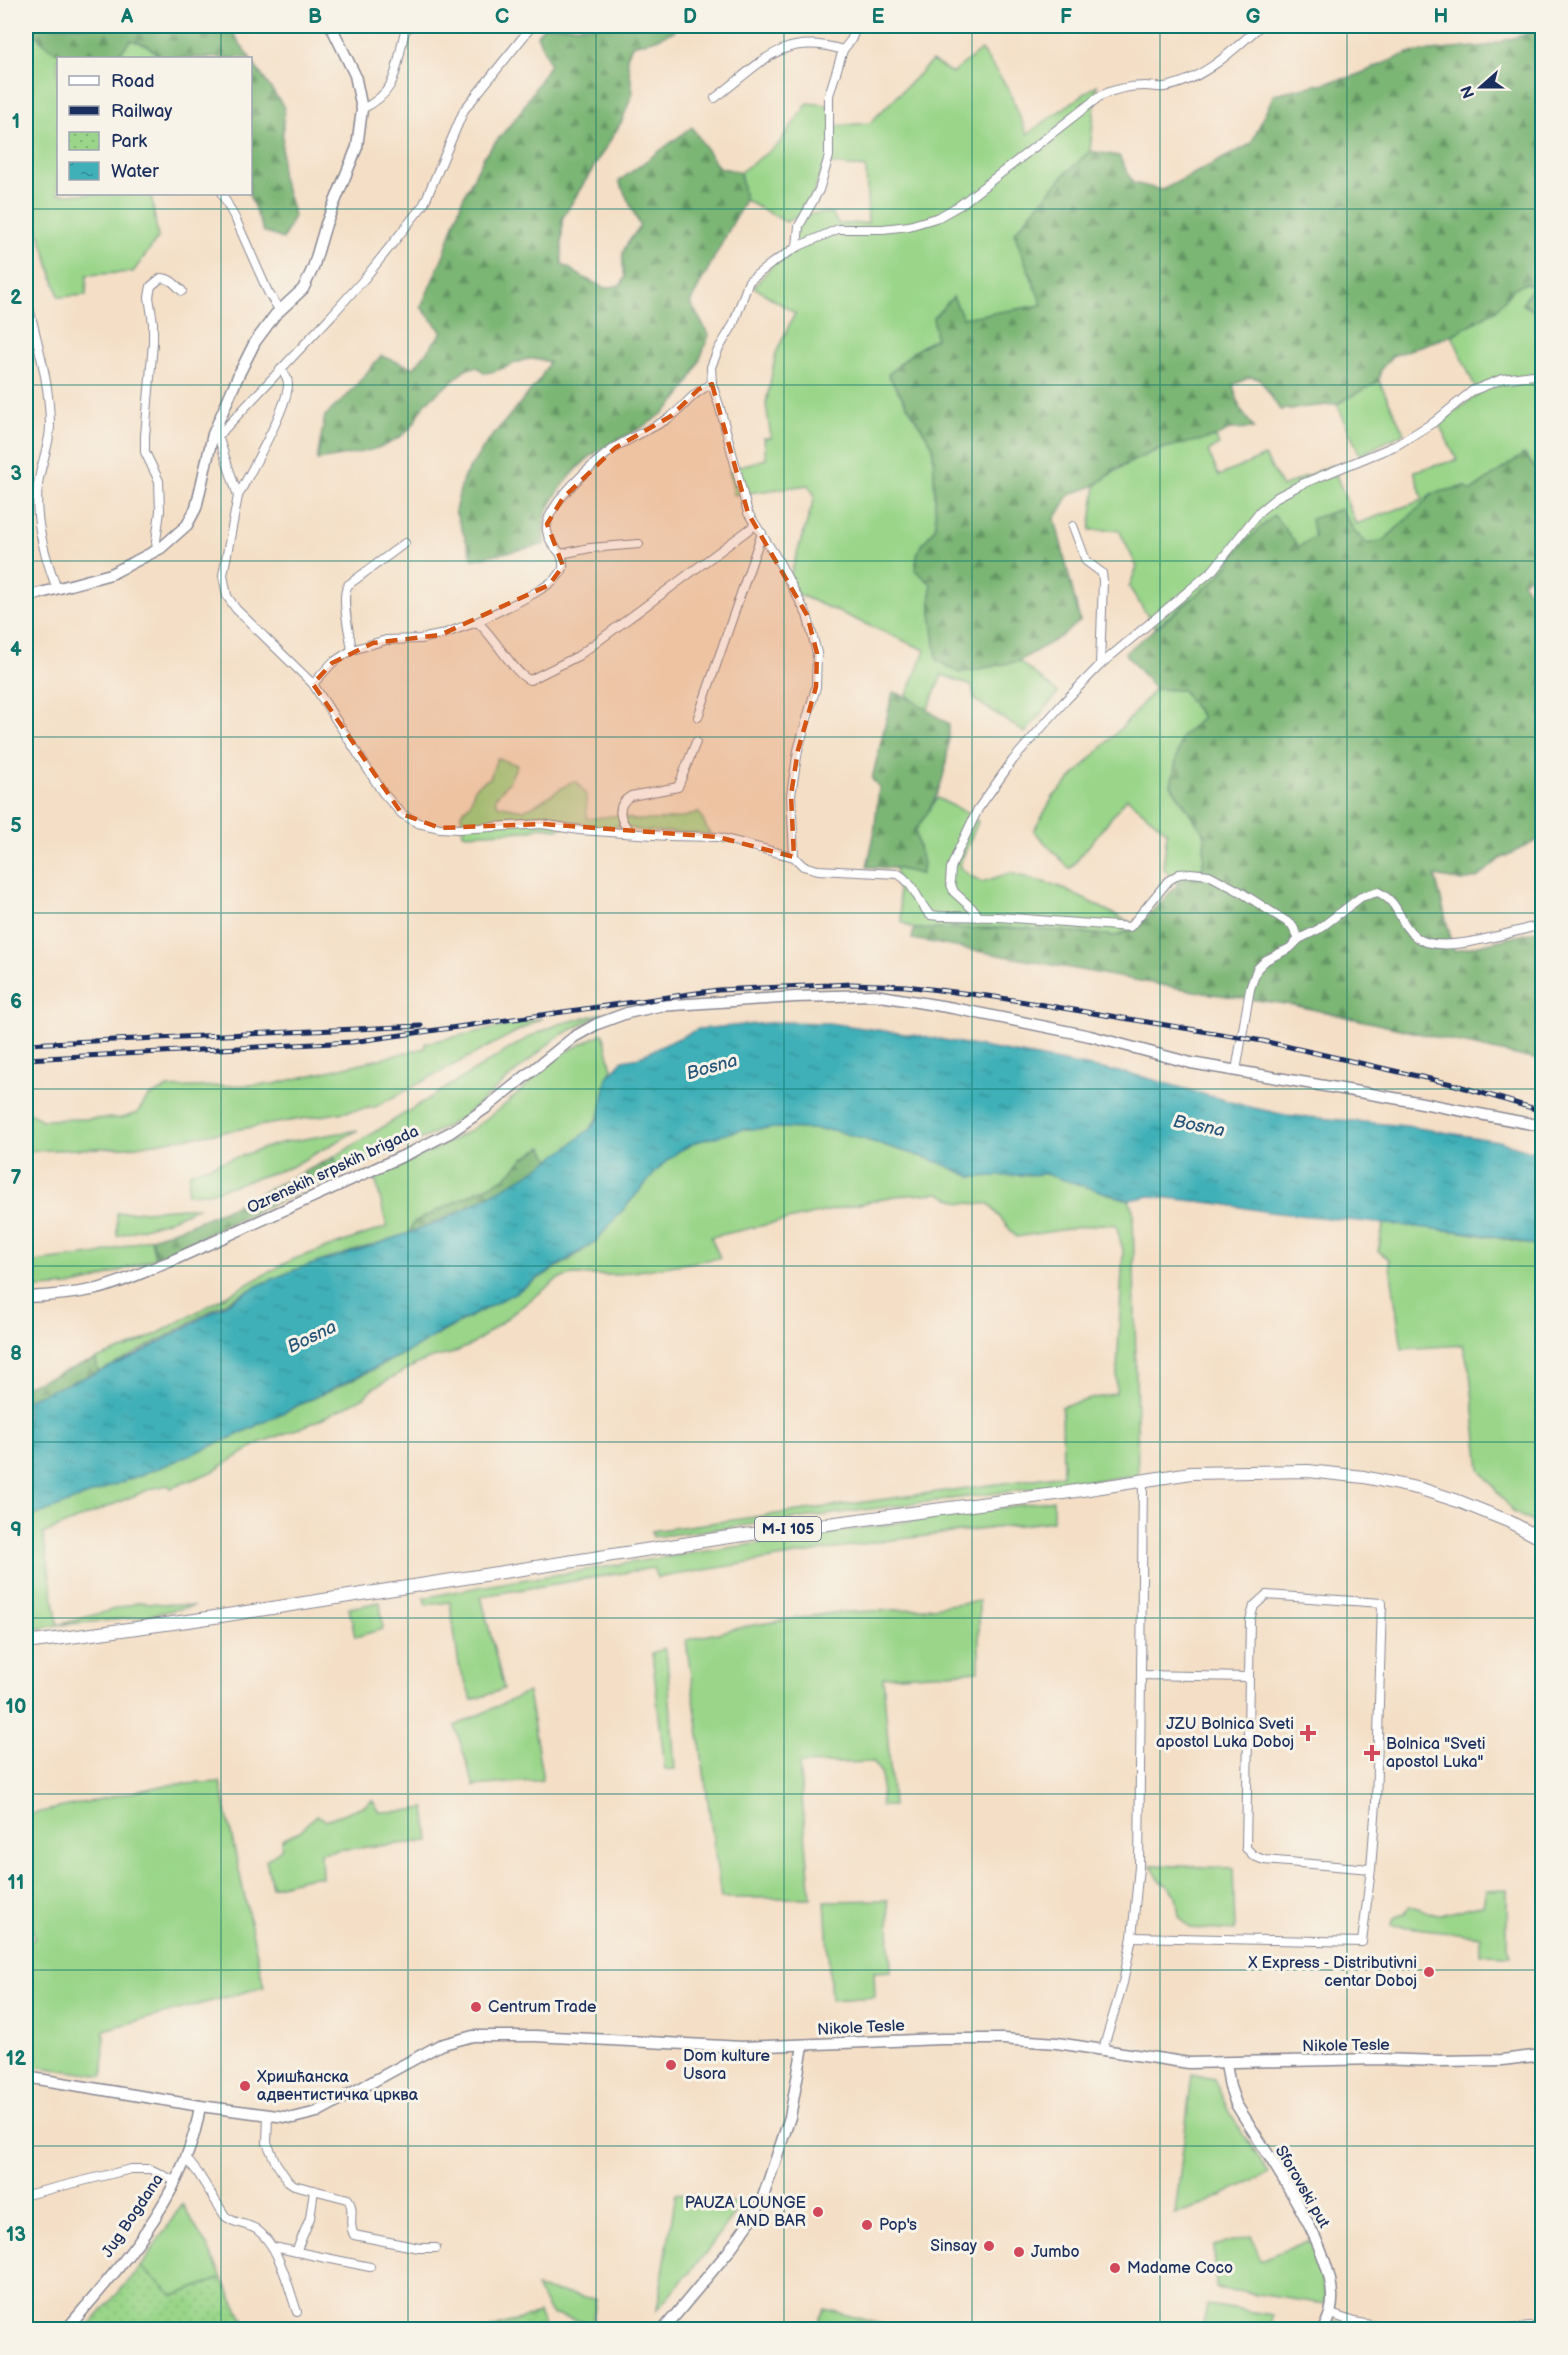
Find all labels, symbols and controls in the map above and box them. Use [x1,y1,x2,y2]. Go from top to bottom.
text: A [120,5,134,29]
text: B [308,5,322,29]
text: C [495,5,509,29]
text: D [683,5,697,29]
text: E [872,5,885,29]
text: F [1060,5,1072,29]
text: G [1246,5,1261,29]
text: H [1434,5,1448,29]
legend [57,57,252,195]
north arrow [1451,57,1511,117]
text: Road [111,71,155,92]
text: N [1457,83,1479,101]
text: Railway [111,101,173,122]
text: 1 [12,110,20,134]
text: Park [111,131,147,152]
text: Water [111,161,159,182]
text: 2 [10,286,22,310]
text: 3 [10,462,22,486]
text: 4 [10,638,22,662]
text: 5 [10,814,22,838]
text: 6 [10,990,22,1014]
water label: Bosna [684,1050,740,1084]
water label: Bosna [1171,1111,1227,1141]
street label: Ozrenskih srpskih brigada [244,1122,422,1218]
text: 7 [10,1166,22,1190]
water label: Bosna [284,1316,340,1358]
text: 8 [10,1342,22,1366]
road number: M-I 105 [755,1517,821,1541]
text: 9 [10,1518,22,1542]
text: 10 [6,1695,26,1719]
place label: JZU Bolnica Sveti apostol Luka Doboj [1156,1715,1294,1752]
marker: JZU Bolnica Sveti apostol Luka Doboj [1299,1724,1317,1742]
place label: Bolnica "Sveti apostol Luka" [1386,1735,1486,1772]
marker: Bolnica "Sveti apostol Luka" [1363,1744,1381,1762]
text: 11 [8,1871,24,1895]
place label: X Express - Distributivni centar Doboj [1247,1954,1417,1991]
marker: X Express - Distributivni centar Doboj [1422,1965,1436,1979]
place label: Centrum Trade [488,1998,597,2017]
marker: Centrum Trade [469,2000,483,2014]
street label: Nikole Tesle [817,2016,906,2040]
street label: Nikole Tesle [1302,2036,1390,2056]
text: 12 [6,2047,26,2071]
place label: Dom kulture Usora [683,2047,771,2084]
marker: Dom kulture Usora [664,2058,678,2072]
place label: Хришћанска адвентистичка црква [257,2068,419,2105]
marker: Хришћанска адвентистичка црква [238,2079,252,2093]
street label: Sforovski put [1271,2142,1333,2232]
street label: Jug Bogdana [98,2171,168,2261]
place label: PAUZA LOUNGE AND BAR [685,2194,806,2231]
marker: PAUZA LOUNGE AND BAR [811,2205,825,2219]
place label: Pop's [879,2216,917,2235]
marker: Pop's [860,2218,874,2232]
text: 13 [6,2223,26,2247]
place label: Sinsay [930,2237,978,2256]
marker: Sinsay [982,2239,996,2253]
place label: Jumbo [1031,2243,1080,2262]
marker: Jumbo [1012,2245,1026,2259]
place label: Madame Coco [1127,2259,1233,2278]
marker: Madame Coco [1108,2261,1122,2275]

